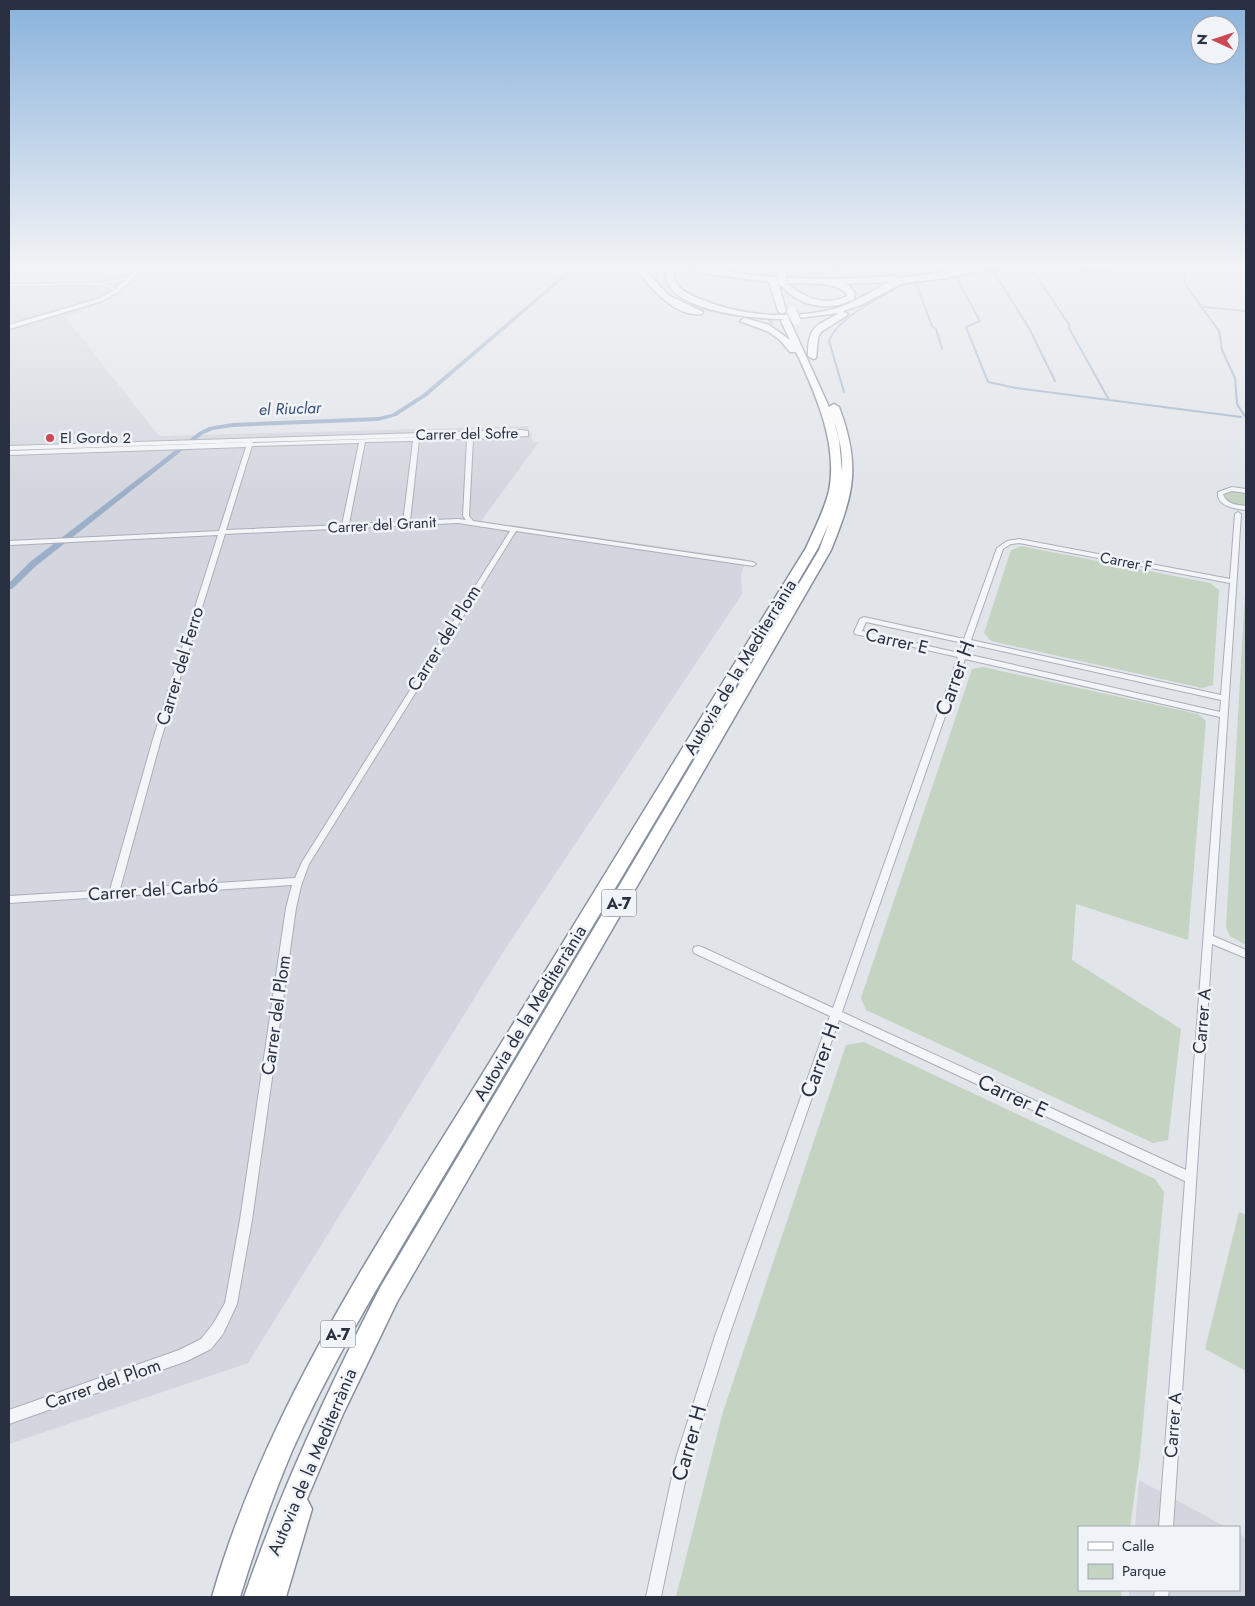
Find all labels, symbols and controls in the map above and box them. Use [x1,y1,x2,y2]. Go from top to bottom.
north arrow [1190,15,1240,65]
text: N [1192,33,1212,45]
water label: el Riuclar [258,396,323,421]
street label: Carrer del Sofre [416,422,519,446]
place label: El Gordo 2 [60,427,131,449]
marker: El Gordo 2 [44,432,56,444]
street label: Carrer del Granit [327,511,437,539]
street label: Carrer F [1098,546,1154,578]
street label: Autovia de la Mediterrània [677,574,803,760]
street label: Carrer del Plom [401,580,487,696]
street label: Carrer del Ferro [150,603,210,728]
street label: Carrer E [863,621,931,661]
street label: Carrer H [928,636,982,720]
street label: Carrer del Carbó [87,872,219,908]
road number: A-7 [602,890,636,916]
street label: Autovia de la Mediterrània [467,920,593,1106]
street label: Carrer del Plom [255,953,297,1077]
street label: Carrer A [1186,987,1218,1055]
street label: Carrer H [793,1018,847,1102]
street label: Carrer E [973,1067,1053,1125]
road number: A-7 [320,1320,356,1348]
street label: Carrer del Plom [42,1352,164,1416]
street label: Autovia de la Mediterrània [261,1364,363,1560]
street label: Carrer A [1158,1391,1188,1459]
street label: Carrer H [664,1401,714,1485]
legend [1078,1526,1240,1591]
text: Calle [1122,1535,1154,1557]
text: Parque [1122,1560,1166,1582]

